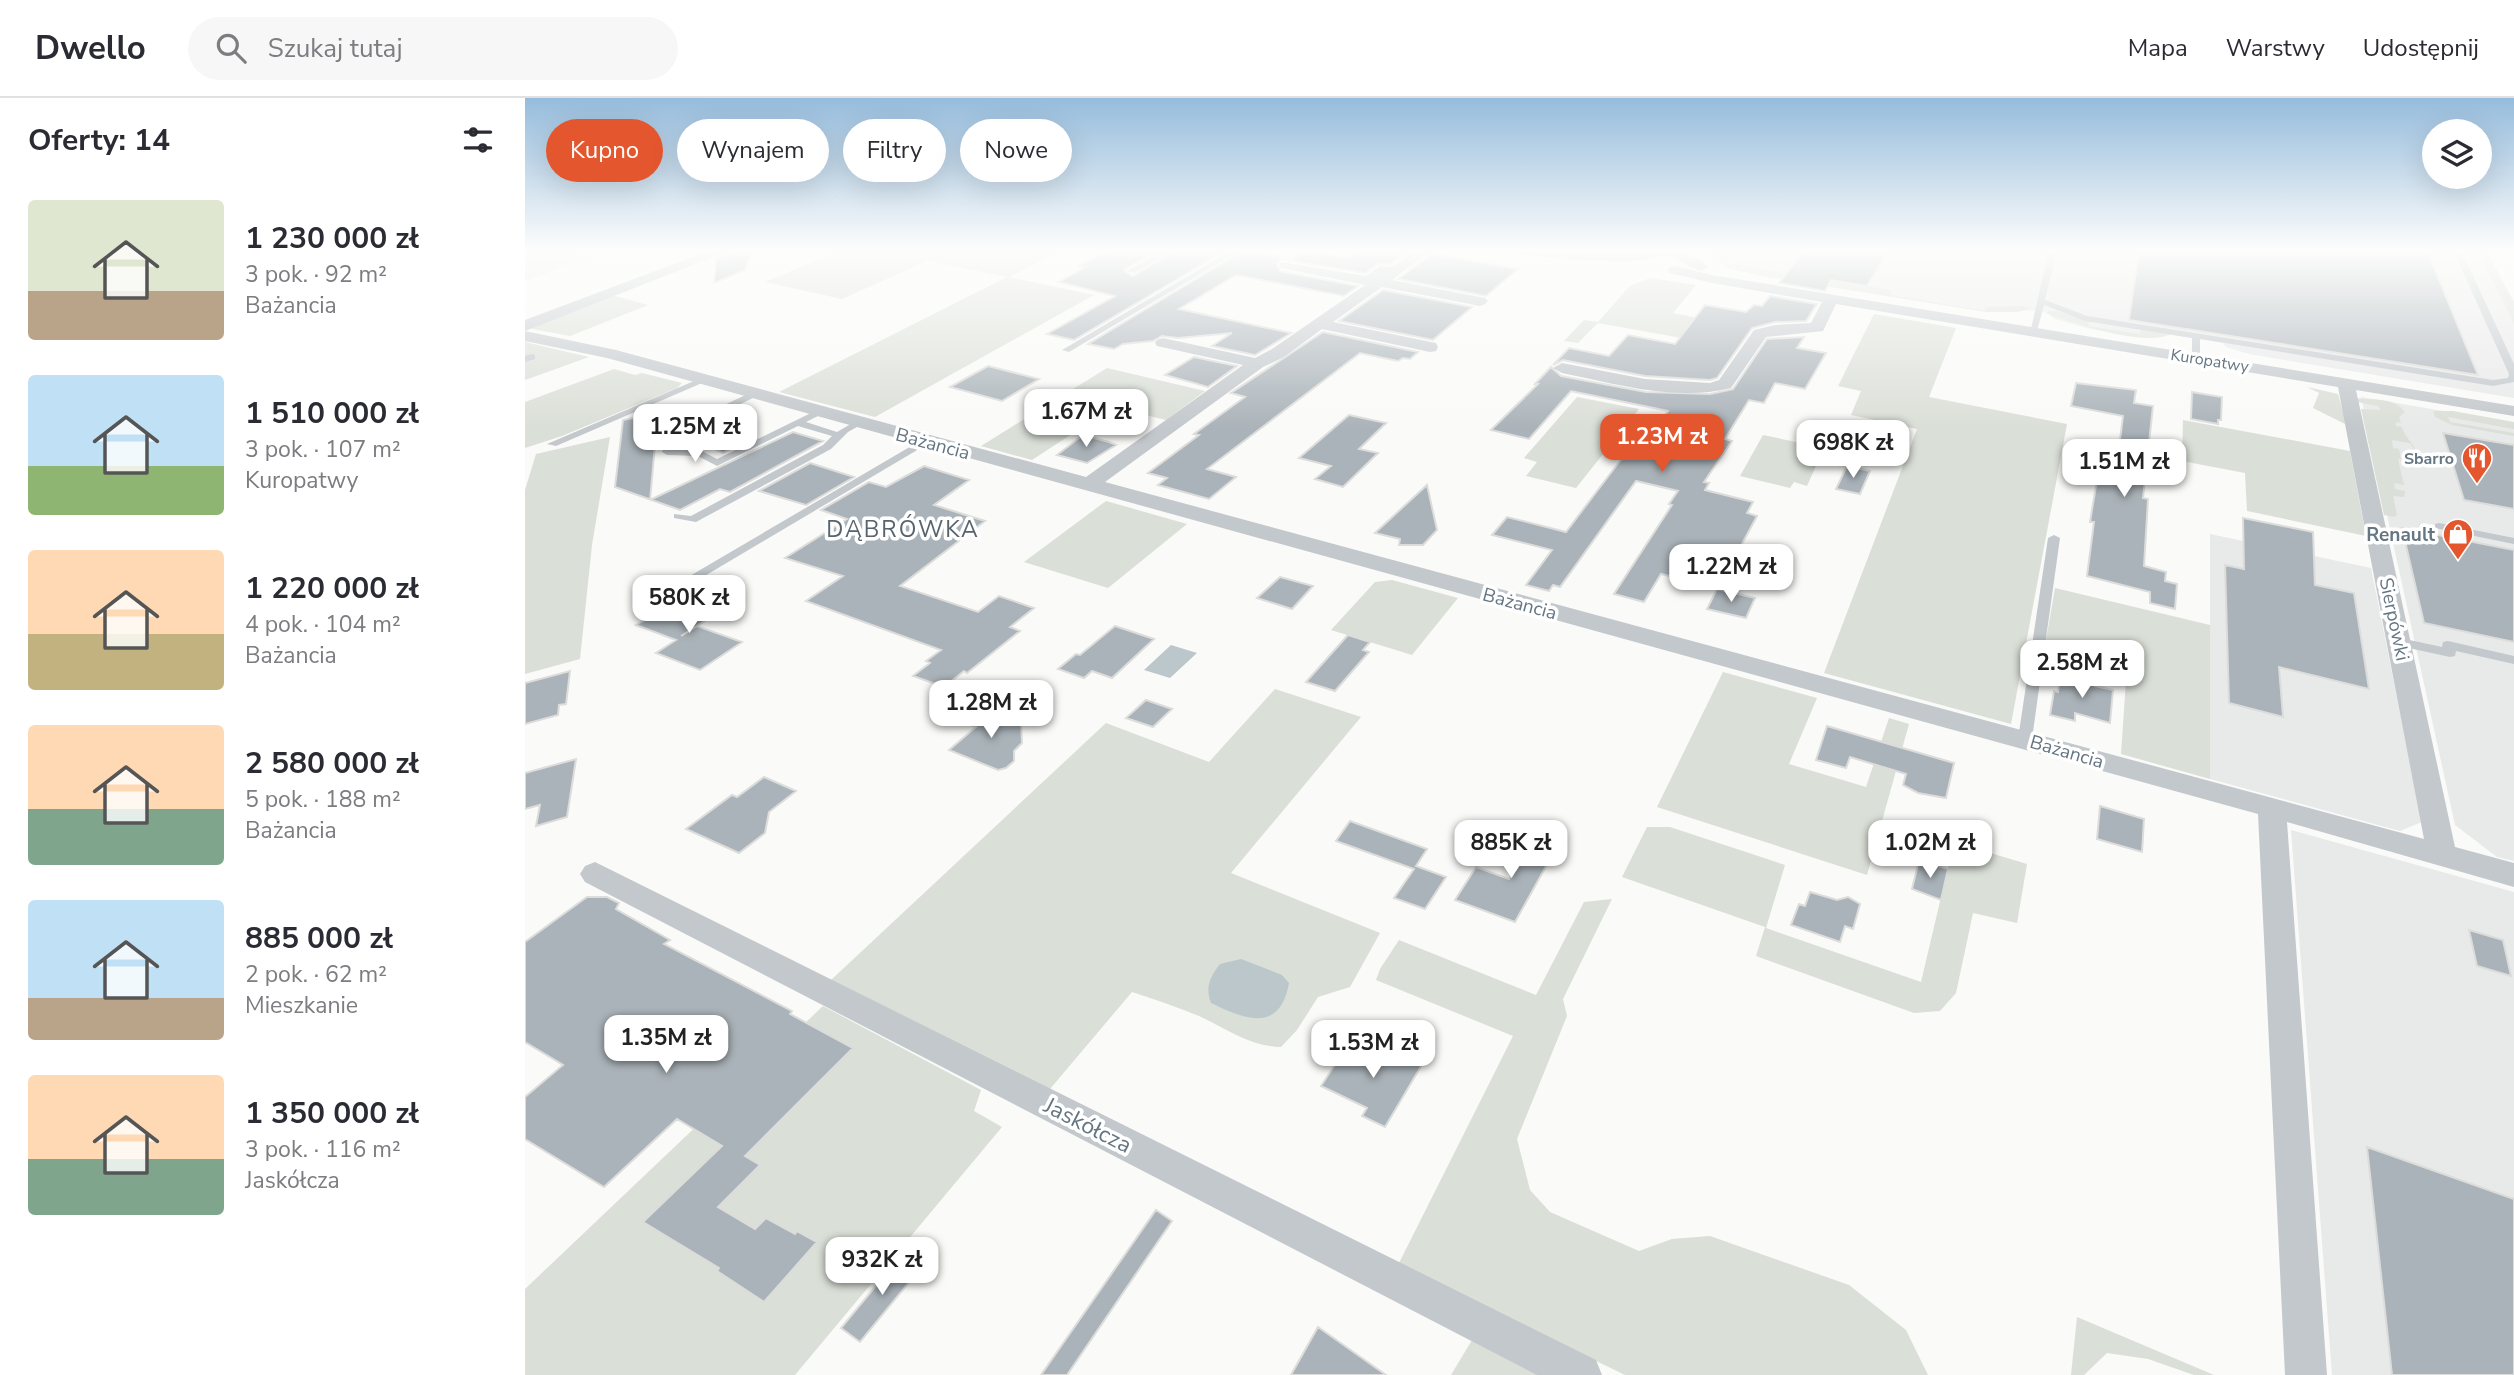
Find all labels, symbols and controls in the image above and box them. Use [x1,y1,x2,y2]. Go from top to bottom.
search box [188,17,678,80]
text: Dwello [35,26,146,71]
icon: search [212,29,250,67]
text: Szukaj tutaj [268,31,403,66]
text: Mapa [2128,32,2188,64]
text: Warstwy [2226,32,2325,64]
text: Udostępnij [2363,32,2479,64]
chip: Kupno [546,119,663,182]
chip: Wynajem [677,119,829,182]
chip: Filtry [843,119,946,182]
chip: Nowe [960,119,1072,182]
map controls [2422,119,2492,189]
button: layers [2422,119,2492,189]
text: Oferty: 14 [28,120,170,161]
icon: filters [459,121,497,159]
text: 1 230 000 zł [245,218,419,259]
icon: home [84,228,168,312]
text: 3 pok. · 92 m² [245,259,387,290]
text: Bażancia [245,290,337,321]
street label: Kuropatwy [2169,344,2251,378]
pin: 1.67M zł [1014,390,1158,449]
text: 1 510 000 zł [245,393,419,434]
text: 1.67M zł [1040,396,1132,427]
icon: home [84,403,168,487]
pin: 1.25M zł [623,404,767,464]
text: 1.25M zł [649,411,741,442]
pin: 1.23M zł [1590,414,1734,474]
pin: 698K zł [1788,420,1918,480]
text: 1.23M zł [1616,421,1708,452]
street label: Bażancia [893,422,973,466]
text: 698K zł [1812,427,1894,458]
text: 3 pok. · 107 m² [245,434,401,465]
pin: 1.51M zł [2052,440,2196,499]
restaurant icon: Sbarro [2460,441,2494,485]
text: 1.51M zł [2078,446,2170,477]
place label: Sbarro [2404,448,2454,470]
text: Kuropatwy [245,465,358,496]
district label: DĄBRÓWKA [826,514,980,545]
shop icon: Renault [2441,517,2475,561]
place label: Renault [2366,522,2436,548]
pin: 1.22M zł [1659,545,1803,604]
text: 1.22M zł [1685,551,1777,582]
text: 1 220 000 zł [245,568,419,609]
pin: 580K zł [624,575,754,635]
street label: Sierpówki [2373,575,2416,663]
icon: home [84,578,168,662]
text: 580K zł [648,582,730,613]
street label: Bażancia [1480,582,1560,626]
text: 4 pok. · 104 m² [245,609,401,640]
text: Bażancia [245,640,337,671]
pin: 2.58M zł [2010,640,2154,700]
text: 2.58M zł [2036,647,2128,678]
pin: 1.28M zł [919,680,1063,740]
text: 1.28M zł [945,687,1037,718]
street label: Bażancia [2027,729,2107,775]
text: 2 580 000 zł [245,743,419,784]
icon: home [84,753,168,837]
text: 5 pok. · 188 m² [245,784,401,815]
text: Bażancia [245,815,337,846]
pin: 885K zł [1446,820,1576,880]
pin: 1.02M zł [1858,820,2002,880]
text: 885K zł [1470,827,1552,858]
text: 1.02M zł [1884,827,1976,858]
text: 885 000 zł [245,918,393,959]
icon: home [84,928,168,1012]
text: 2 pok. · 62 m² [245,959,387,990]
text: Mieszkanie [245,990,358,1021]
pin: 1.35M zł [594,1016,738,1075]
pin: 1.53M zł [1301,1020,1445,1080]
text: 1.35M zł [620,1022,712,1053]
text: 1.53M zł [1327,1027,1419,1058]
street label: Jaskółcza [1038,1090,1137,1161]
text: 1 350 000 zł [245,1093,419,1134]
icon: home [84,1103,168,1187]
text: 3 pok. · 116 m² [245,1134,401,1165]
text: Jaskółcza [245,1165,340,1196]
pin: 932K zł [817,1238,947,1297]
text: 932K zł [841,1244,923,1275]

